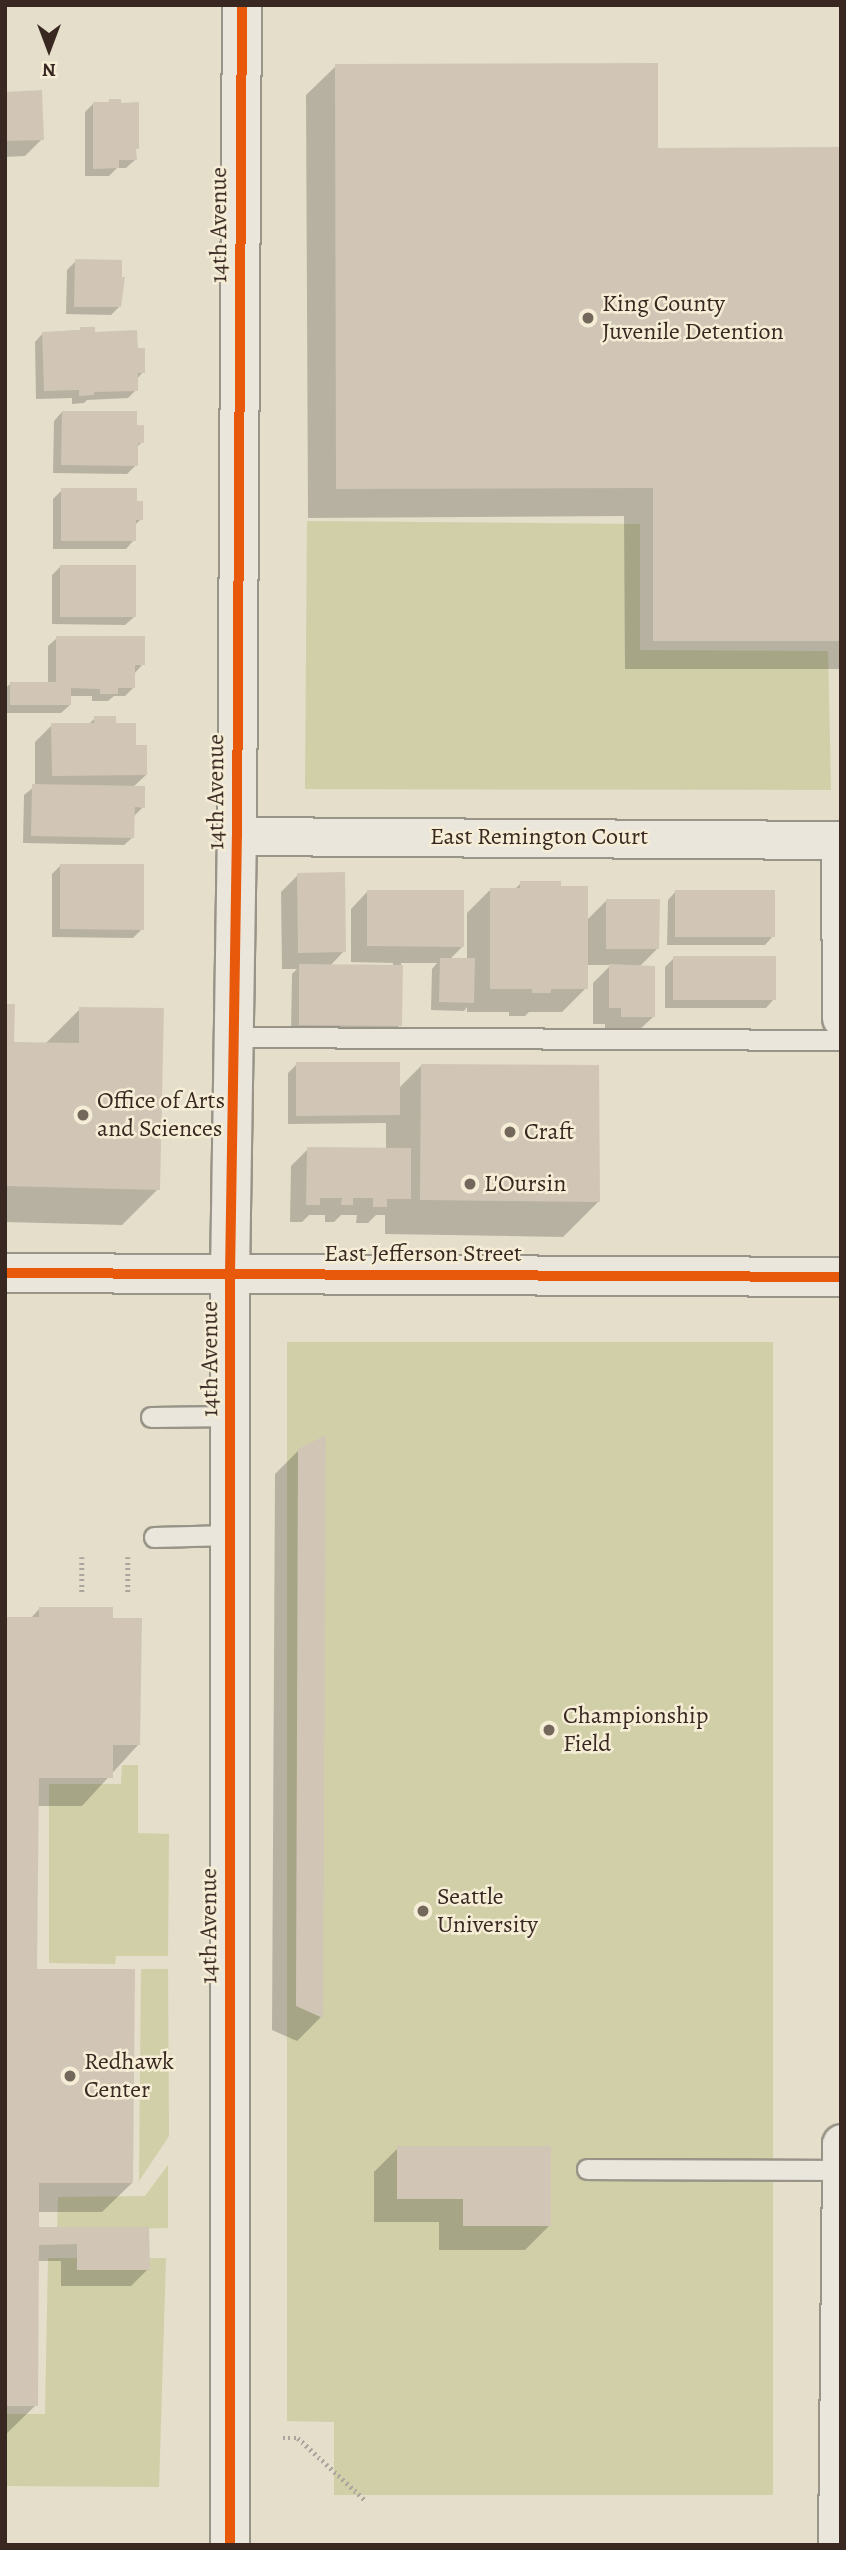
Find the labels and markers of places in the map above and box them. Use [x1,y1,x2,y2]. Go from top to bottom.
place label: King County Juvenile Detention [602,290,784,346]
marker: King County Juvenile Detention [580,310,596,326]
place label: Office of Arts and Sciences [97,1087,225,1143]
marker: Office of Arts and Sciences [75,1107,91,1123]
place label: Craft [524,1118,574,1146]
marker: Craft [502,1124,518,1140]
place label: L'Oursin [484,1170,566,1198]
marker: L'Oursin [462,1176,478,1192]
place label: Championship Field [563,1702,708,1758]
marker: Championship Field [541,1722,557,1738]
place label: Seattle University [437,1883,538,1939]
marker: Seattle University [415,1903,431,1919]
place label: Redhawk Center [84,2048,174,2104]
marker: Redhawk Center [62,2068,78,2084]

